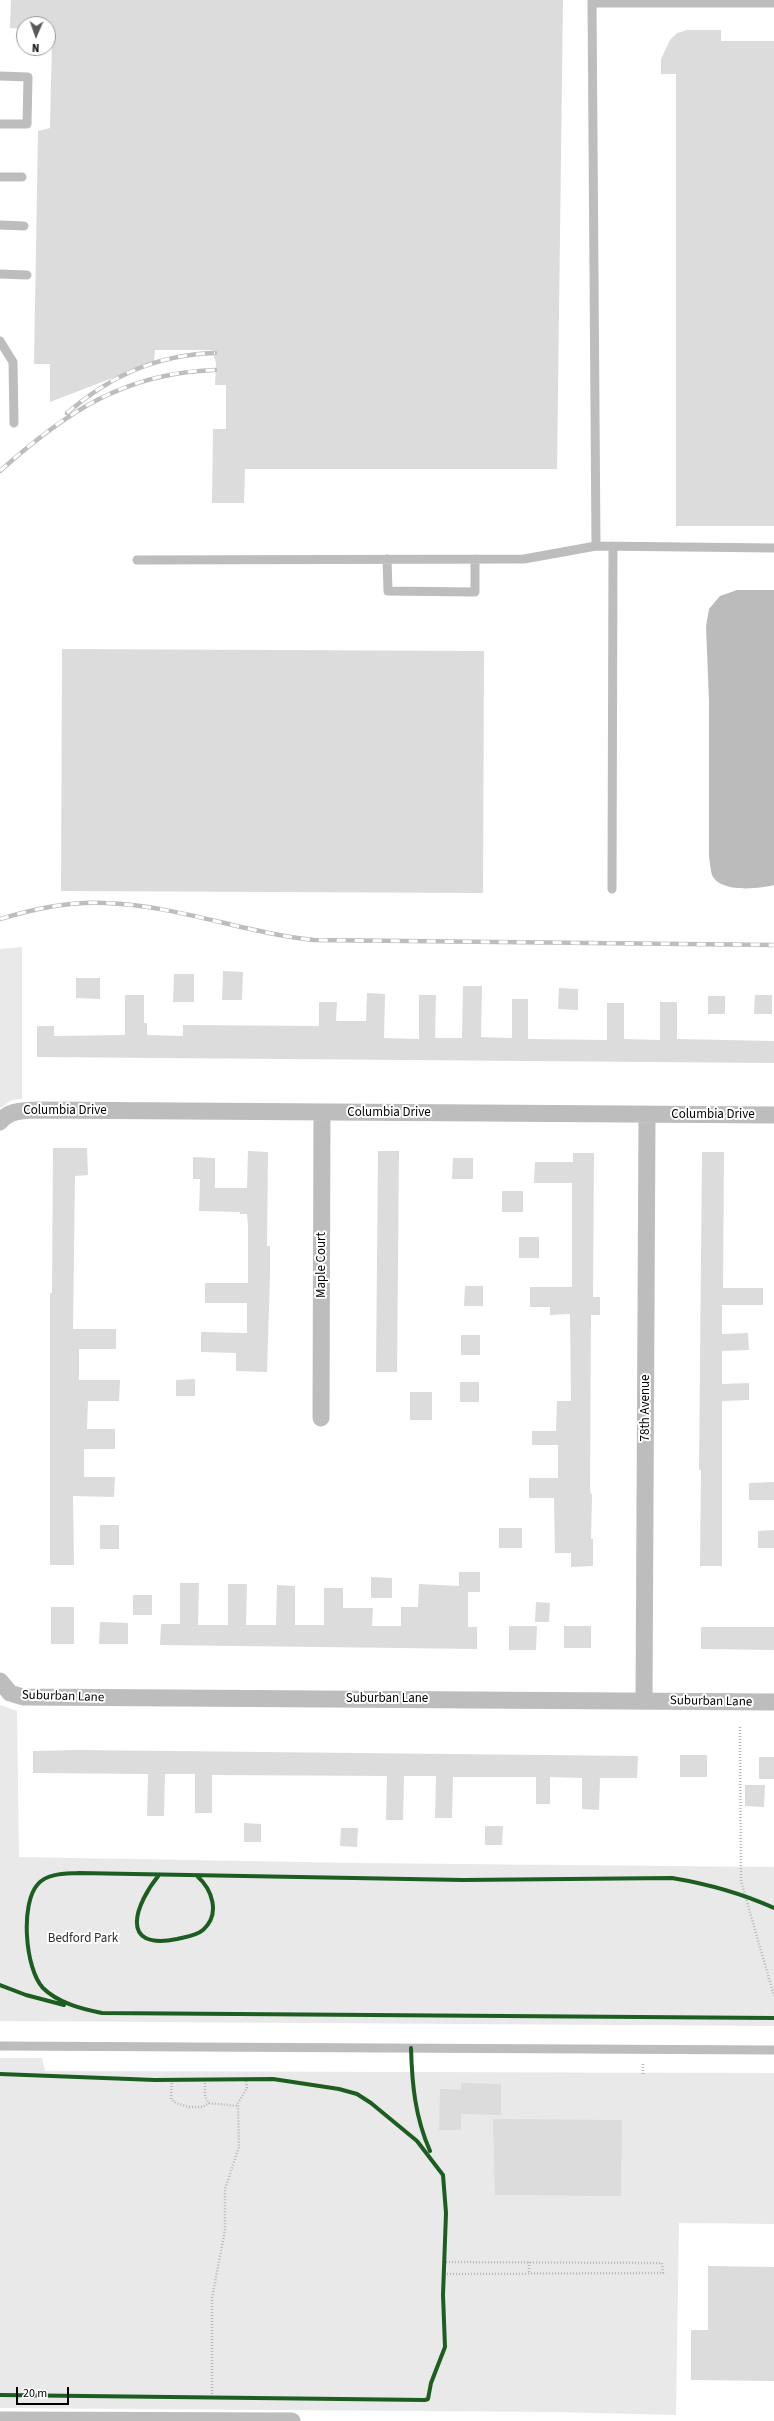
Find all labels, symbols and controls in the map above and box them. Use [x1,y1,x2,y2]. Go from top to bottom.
north arrow [16,16,56,56]
text: N [32,40,40,55]
street label: Columbia Drive [23,1103,107,1119]
street label: Columbia Drive [347,1105,431,1121]
street label: Columbia Drive [671,1107,755,1123]
street label: Maple Court [314,1232,330,1298]
street label: 78th Avenue [638,1374,654,1442]
street label: Suburban Lane [22,1688,104,1706]
street label: Suburban Lane [346,1691,428,1707]
street label: Suburban Lane [670,1693,752,1711]
park label: Bedford Park [48,1931,118,1947]
scale bar [18,2379,71,2405]
text: 20 m [23,2385,47,2402]

